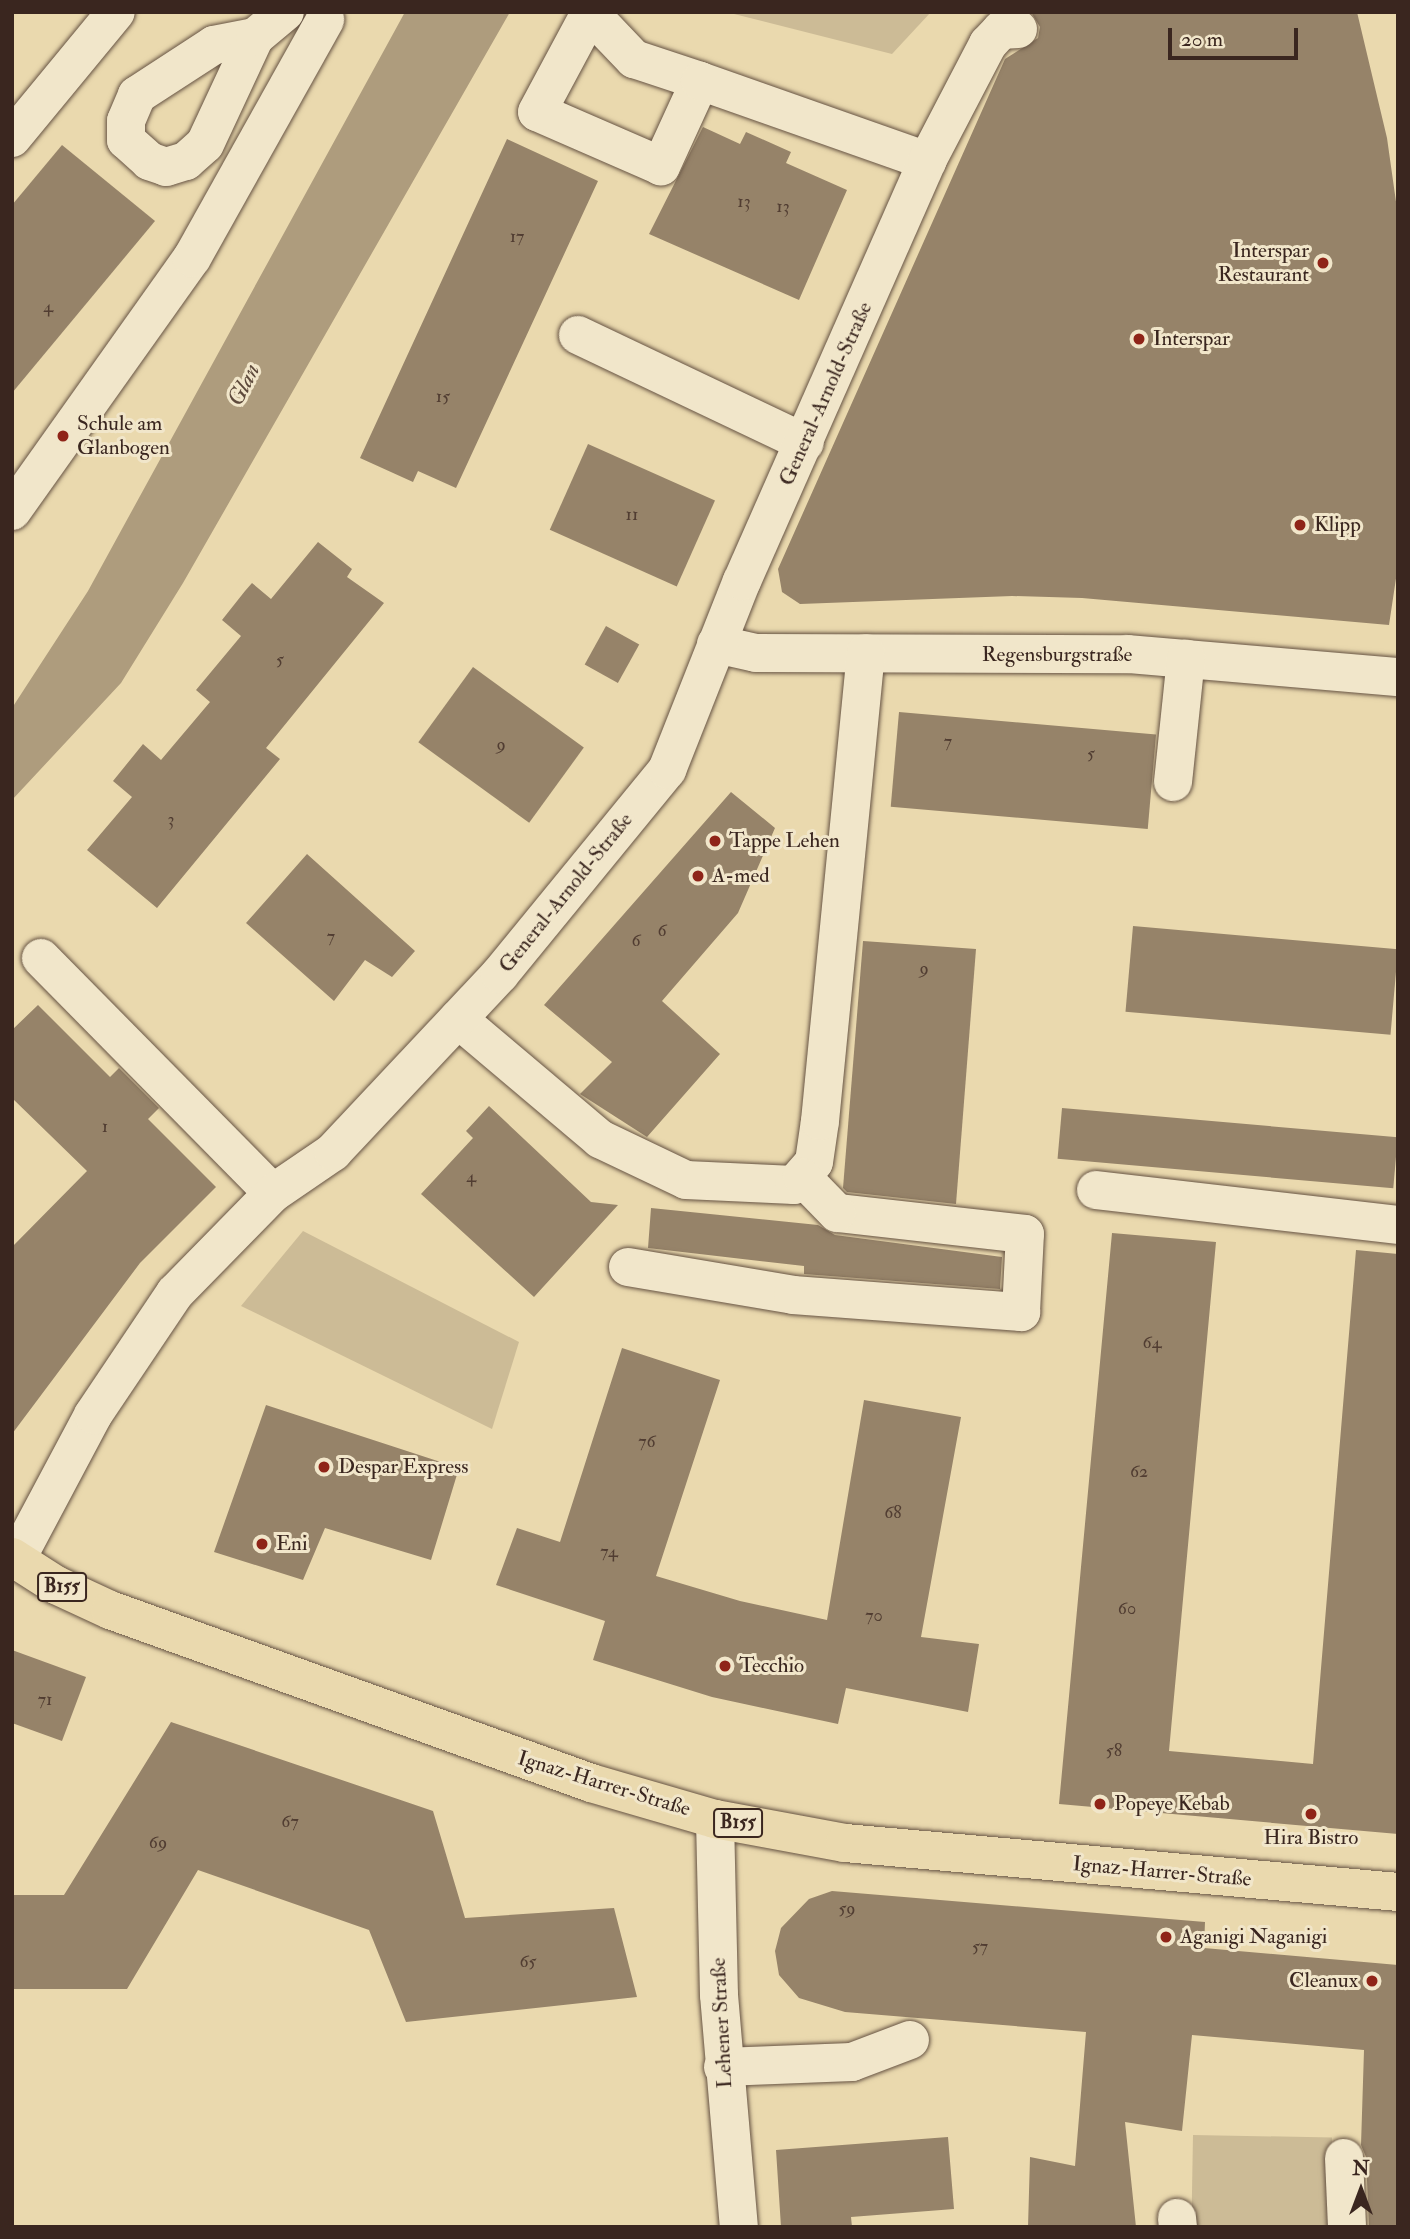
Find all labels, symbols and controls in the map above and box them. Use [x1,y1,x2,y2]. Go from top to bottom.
scale bar [1172,14,1302,58]
text: 20 m [1181,26,1223,53]
house number: 13 [737,191,751,213]
house number: 13 [776,196,790,218]
house number: 17 [510,226,524,248]
place label: Interspar Restaurant [1218,238,1309,288]
marker: Interspar Restaurant [1315,255,1331,271]
house number: 4 [43,296,53,318]
street label: General-Arnold-Straße [774,298,878,490]
place label: Interspar [1153,326,1230,352]
marker: Interspar [1131,331,1147,347]
water label: Glan [222,359,266,411]
house number: 15 [436,386,450,408]
place label: Schule am Glanbogen [77,411,170,461]
marker: Schule am Glanbogen [55,428,71,444]
house number: 11 [626,504,638,526]
place label: Klipp [1314,512,1361,538]
marker: Klipp [1292,517,1308,533]
street label: Regensburgstraße [982,642,1132,668]
house number: 5 [276,649,284,671]
house number: 7 [944,731,952,753]
house number: 9 [496,734,506,756]
house number: 5 [1087,743,1095,765]
street label: General-Arnold-Straße [494,808,638,978]
house number: 3 [168,809,174,831]
place label: Tappe Lehen [729,828,840,854]
marker: Tappe Lehen [707,833,723,849]
place label: A-med [712,863,770,889]
marker: A-med [690,868,706,884]
house number: 6 [657,920,667,942]
house number: 7 [327,926,335,948]
house number: 6 [631,930,641,952]
house number: 9 [919,958,929,980]
house number: 1 [102,1116,108,1138]
house number: 4 [466,1166,476,1188]
house number: 64 [1143,1332,1161,1354]
house number: 76 [638,1431,656,1453]
place label: Despar Express [338,1454,468,1480]
marker: Despar Express [316,1459,332,1475]
house number: 62 [1130,1461,1148,1483]
house number: 68 [884,1502,902,1524]
place label: Eni [276,1531,308,1557]
marker: Eni [254,1536,270,1552]
house number: 74 [600,1541,618,1563]
road number: B155 [36,1572,88,1602]
house number: 60 [1118,1598,1136,1620]
house number: 70 [865,1605,883,1627]
place label: Tecchio [739,1653,804,1679]
marker: Tecchio [717,1658,733,1674]
house number: 71 [38,1689,52,1711]
house number: 58 [1106,1740,1122,1762]
street label: Ignaz-Harrer-Straße [515,1746,693,1822]
place label: Popeye Kebab [1114,1791,1230,1817]
marker: Popeye Kebab [1092,1796,1108,1812]
marker: Hira Bistro [1303,1806,1319,1822]
road number: B155 [712,1808,764,1839]
house number: 67 [281,1811,299,1833]
place label: Hira Bistro [1264,1825,1358,1851]
house number: 69 [149,1832,167,1854]
street label: Ignaz-Harrer-Straße [1072,1852,1252,1892]
house number: 59 [838,1898,856,1920]
place label: Aganigi Naganigi [1180,1924,1327,1950]
marker: Aganigi Naganigi [1158,1929,1174,1945]
house number: 57 [972,1936,988,1958]
house number: 65 [520,1951,536,1973]
street label: Lehener Straße [706,1957,738,2089]
place label: Cleanux [1289,1968,1358,1994]
marker: Cleanux [1364,1973,1380,1989]
north arrow [1326,2155,1396,2225]
text: N [1352,2157,1370,2181]

